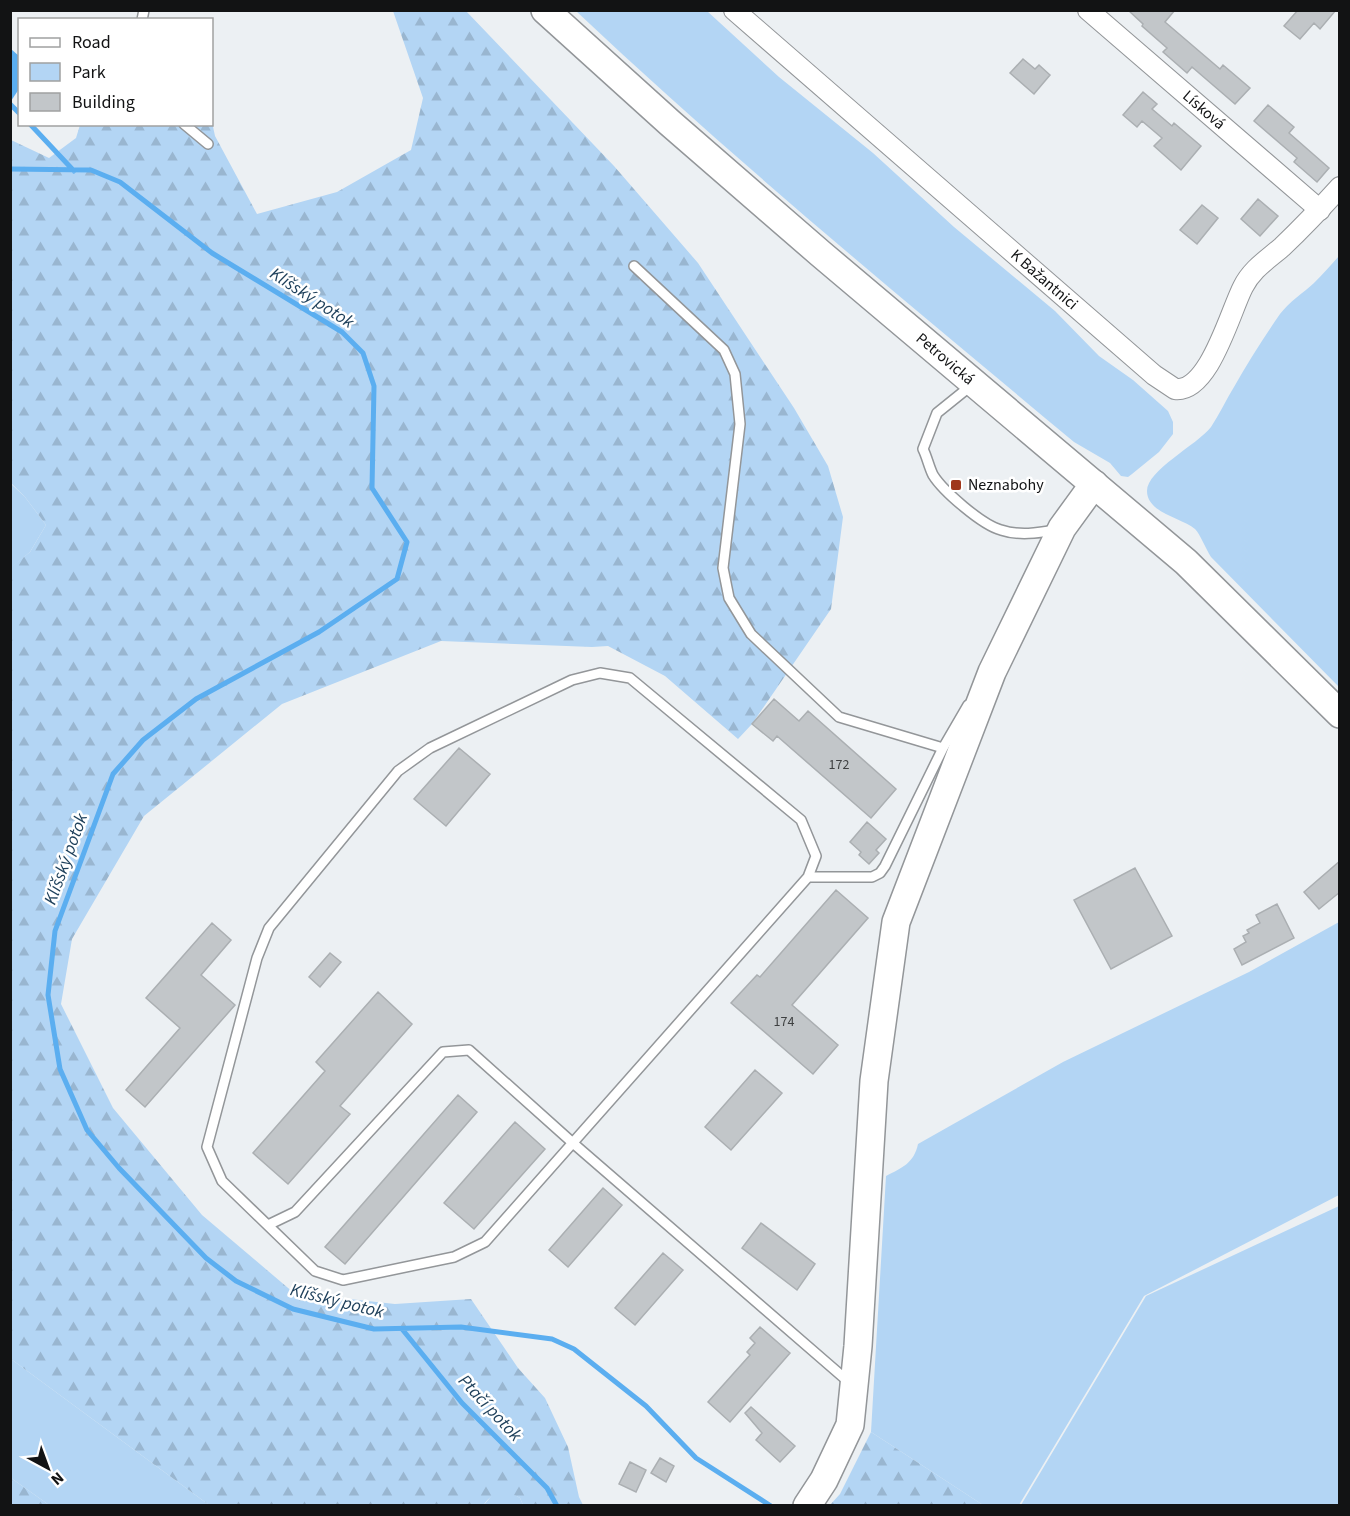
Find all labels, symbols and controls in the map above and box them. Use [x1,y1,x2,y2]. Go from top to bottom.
legend [18,18,213,126]
text: Road [72,30,111,55]
text: Park [72,60,106,85]
street label: Lísková [1178,85,1230,135]
text: Building [72,90,135,115]
street label: K Bažantnici [1006,244,1083,315]
water label: Klíšský potok [265,261,359,335]
street label: Petrovická [911,328,979,390]
place label: Neznabohy [968,474,1044,496]
marker: Neznabohy [949,478,963,492]
house number: 172 [829,755,849,775]
water label: Klíšský potok [38,809,94,908]
house number: 174 [774,1012,794,1032]
water label: Klíšský potok [288,1277,387,1325]
water label: Ptačí potok [452,1369,528,1447]
north arrow [18,1438,78,1498]
text: N [46,1467,68,1490]

